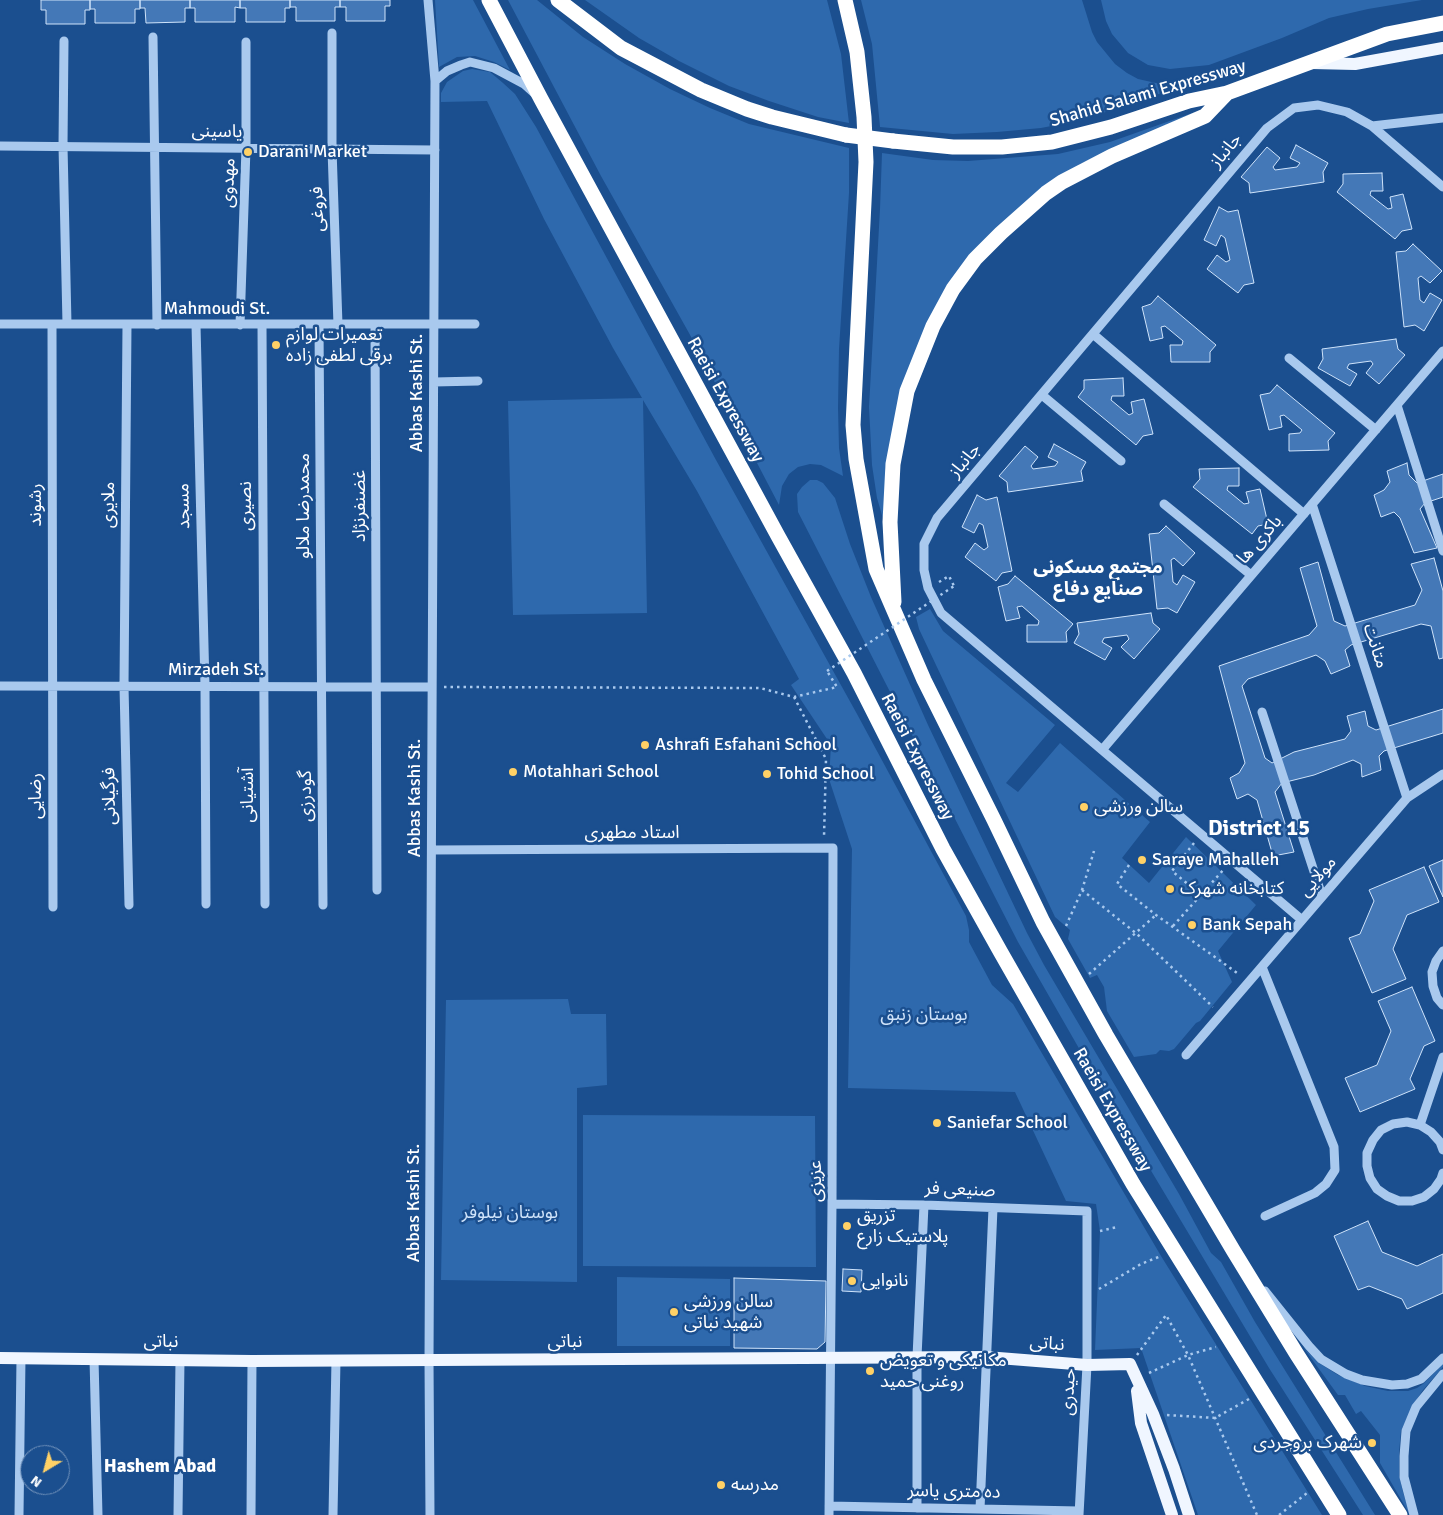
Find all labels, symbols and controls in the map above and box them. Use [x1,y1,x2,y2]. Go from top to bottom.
street label: Shahid Salami Expressway [1047,56,1249,132]
street label: یاسینی [191,121,243,143]
street label: جانباز [1205,129,1247,173]
place label: Darani Market [258,141,367,163]
marker: Darani Market [242,146,254,158]
street label: مهدوی [217,158,241,208]
street label: فروغی [306,186,330,232]
street label: Mahmoudi St. [164,298,270,320]
place label: تعمیرات لوازم برقی لطفی زاده [286,324,393,366]
street label: Abbas Kashi St. [406,334,428,452]
street label: Raeisi Expressway [682,334,768,466]
marker: تعمیرات لوازم برقی لطفی زاده [270,339,282,351]
street label: جانباز [944,439,986,483]
street label: محمدرضا ملالو [293,453,315,559]
street label: غضنفرنژاد [349,470,371,542]
street label: نصیری [235,481,257,531]
street label: ملایری [98,482,120,528]
street label: رشوند [25,483,47,527]
street label: مسجد [173,483,195,529]
street label: باکری ها [1233,511,1287,569]
district label: مجتمع مسکونی صنایع دفاع [1033,557,1163,601]
street label: متانت [1358,621,1392,671]
street label: Mirzadeh St. [168,659,264,681]
street label: Raeisi Expressway [876,690,958,824]
place label: Ashrafi Esfahani School [655,734,837,756]
street label: Abbas Kashi St. [404,739,426,857]
marker: Ashrafi Esfahani School [639,739,651,751]
place label: Motahhari School [523,761,659,783]
place label: Tohid School [777,763,874,785]
marker: Motahhari School [507,766,519,778]
street label: فرگیلانی [99,767,121,825]
street label: آشتیانی [237,767,259,823]
marker: Tohid School [761,768,773,780]
street label: گودرزی [295,770,317,822]
street label: رضایی [25,773,47,819]
place label: سالن ورزشی [1094,796,1183,818]
marker: سالن ورزشی [1078,801,1090,813]
district label: District 15 [1208,816,1310,842]
street label: استاد مطهری [584,822,680,844]
place label: Saraye Mahalleh [1152,849,1279,871]
street label: مولايی [1294,852,1342,902]
marker: Saraye Mahalleh [1136,854,1148,866]
place label: کتابخانه شهرک [1180,878,1284,900]
marker: کتابخانه شهرک [1164,883,1176,895]
place label: Bank Sepah [1202,914,1292,936]
marker: Bank Sepah [1186,919,1198,931]
park label: بوستان زنبق [880,1004,968,1026]
street label: Raeisi Expressway [1068,1044,1156,1176]
place label: Saniefar School [947,1112,1068,1134]
marker: Saniefar School [931,1117,943,1129]
street label: Abbas Kashi St. [403,1144,425,1262]
street label: عزیزی [805,1160,827,1202]
street label: صنیعی فر [924,1178,996,1202]
park label: بوستان نیلوفر [462,1202,558,1224]
place label: تزریق پلاستیک زارع [857,1205,948,1248]
marker: تزریق پلاستیک زارع [841,1220,853,1232]
place label: نانوایی [862,1270,908,1292]
marker: نانوایی [846,1275,858,1287]
place label: سالن ورزشی شهید نباتی [684,1291,773,1334]
marker: سالن ورزشی شهید نباتی [668,1306,680,1318]
street label: نباتی [143,1331,179,1353]
street label: نباتی [548,1331,582,1353]
street label: نباتی [1029,1332,1065,1356]
place label: مکانیکی و تعویض روغنی حمید [880,1350,1007,1392]
marker: مکانیکی و تعویض روغنی حمید [864,1365,876,1377]
street label: حیدری [1057,1368,1081,1416]
place label: شهرک بروجردی [1253,1432,1362,1454]
marker: شهرک بروجردی [1366,1437,1378,1449]
north arrow [20,1445,70,1495]
district label: Hashem Abad [104,1456,216,1478]
text: N [27,1472,45,1491]
place label: مدرسه [731,1474,779,1496]
marker: مدرسه [715,1479,727,1491]
street label: ده متری یاسر [908,1480,1000,1504]

